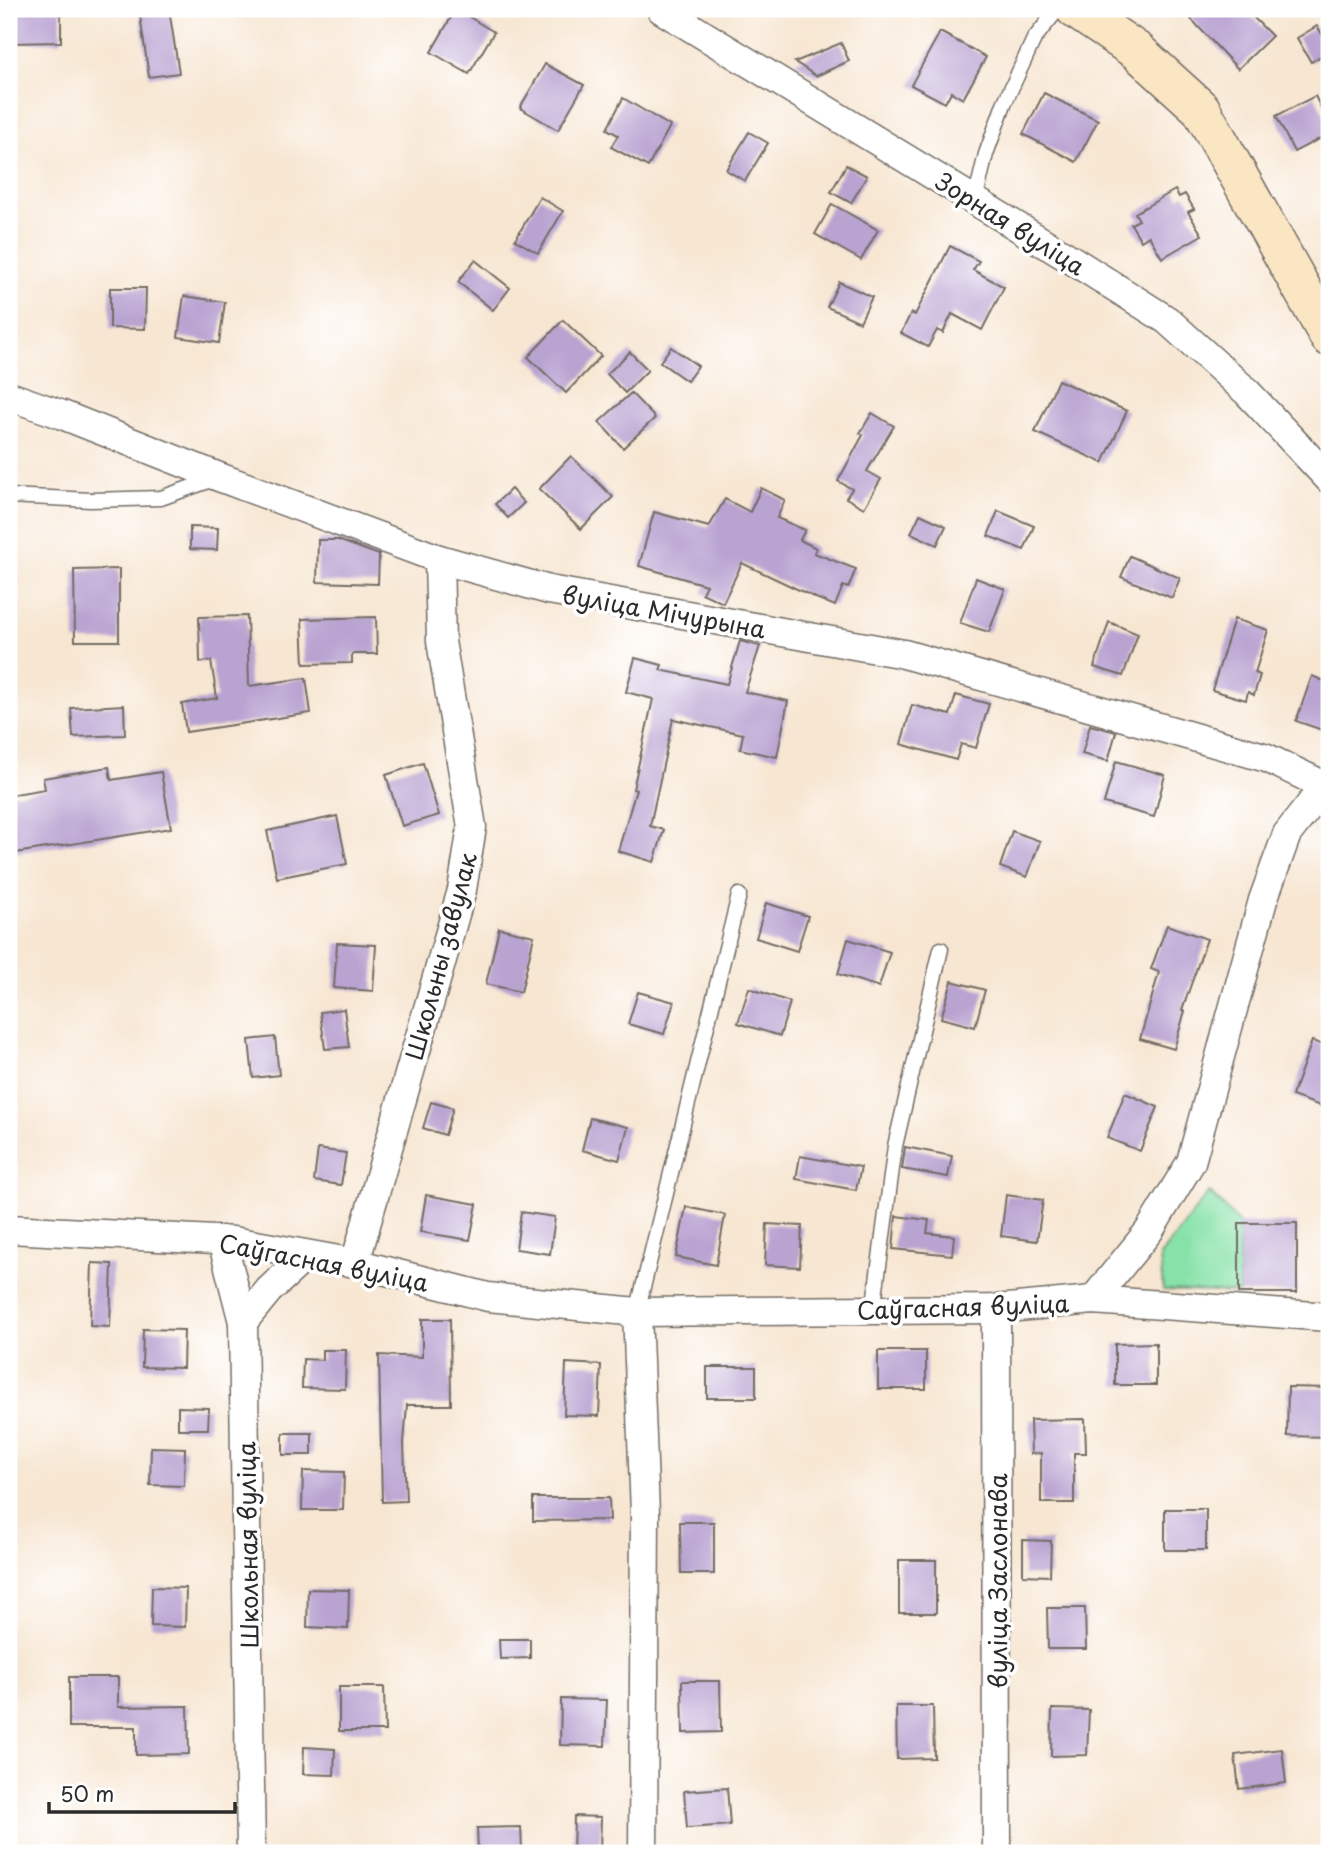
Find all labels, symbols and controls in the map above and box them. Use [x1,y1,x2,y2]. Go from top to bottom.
street label: Зорная вуліца [929,163,1093,283]
street label: вуліца Мічурына [560,575,769,647]
street label: Школьны завулак [395,847,485,1064]
street label: Саўгасная вуліца [216,1224,432,1300]
street label: Саўгасная вуліца [856,1284,1070,1328]
street label: Школьная вуліца [227,1441,267,1649]
street label: вуліца Заслонава [979,1474,1015,1688]
scale bar [49,1771,234,1815]
text: 50 m [60,1777,114,1809]

